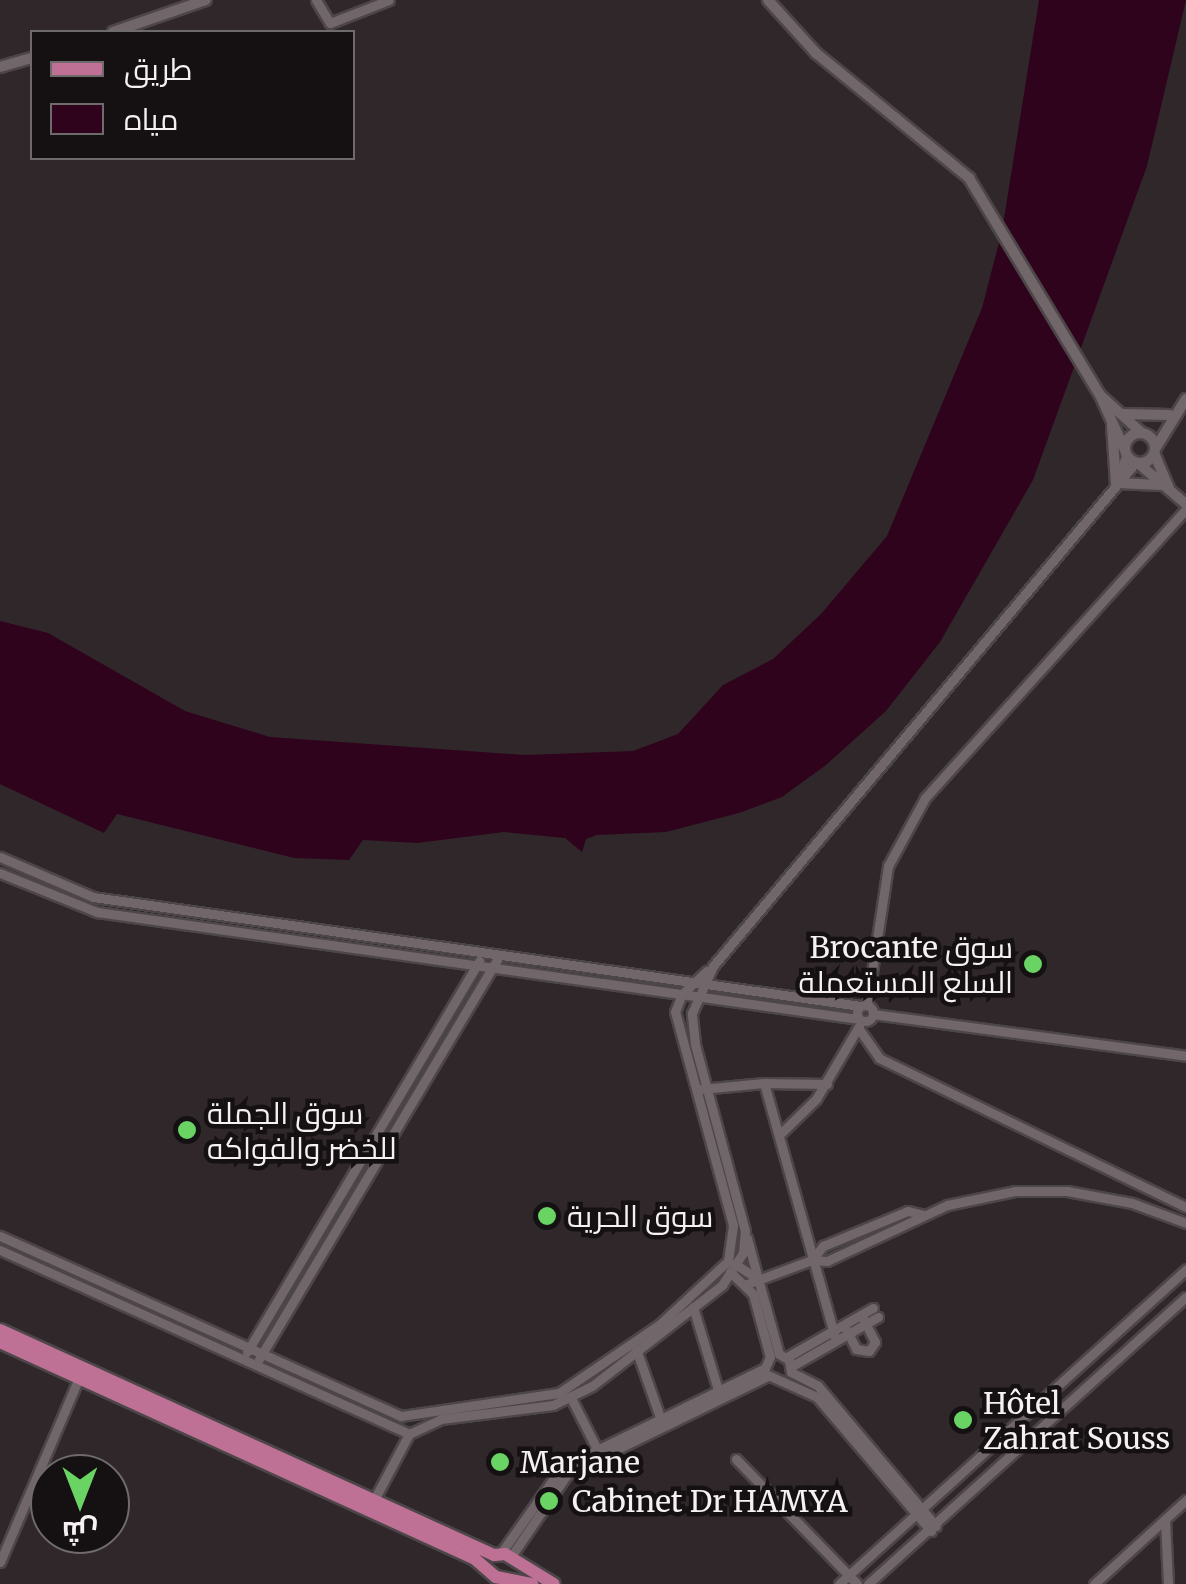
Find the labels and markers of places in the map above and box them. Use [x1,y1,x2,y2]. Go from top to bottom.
place label: Brocante سوق السلع المستعملة [799,929,1013,1000]
marker: Brocante سوق السلع المستعملة [1022,953,1044,975]
place label: سوق الجملة للخضر والفواكه [207,1095,397,1166]
marker: سوق الجملة للخضر والفواكه [176,1119,198,1141]
place label: سوق الحرية [567,1198,713,1234]
marker: سوق الحرية [536,1205,558,1227]
place label: Hôtel Zahrat Souss [983,1385,1170,1456]
marker: Hôtel Zahrat Souss [952,1409,974,1431]
place label: Marjane [520,1444,640,1480]
marker: Marjane [489,1451,511,1473]
place label: Cabinet Dr HAMYA [572,1483,848,1519]
marker: Cabinet Dr HAMYA [536,1488,562,1514]

